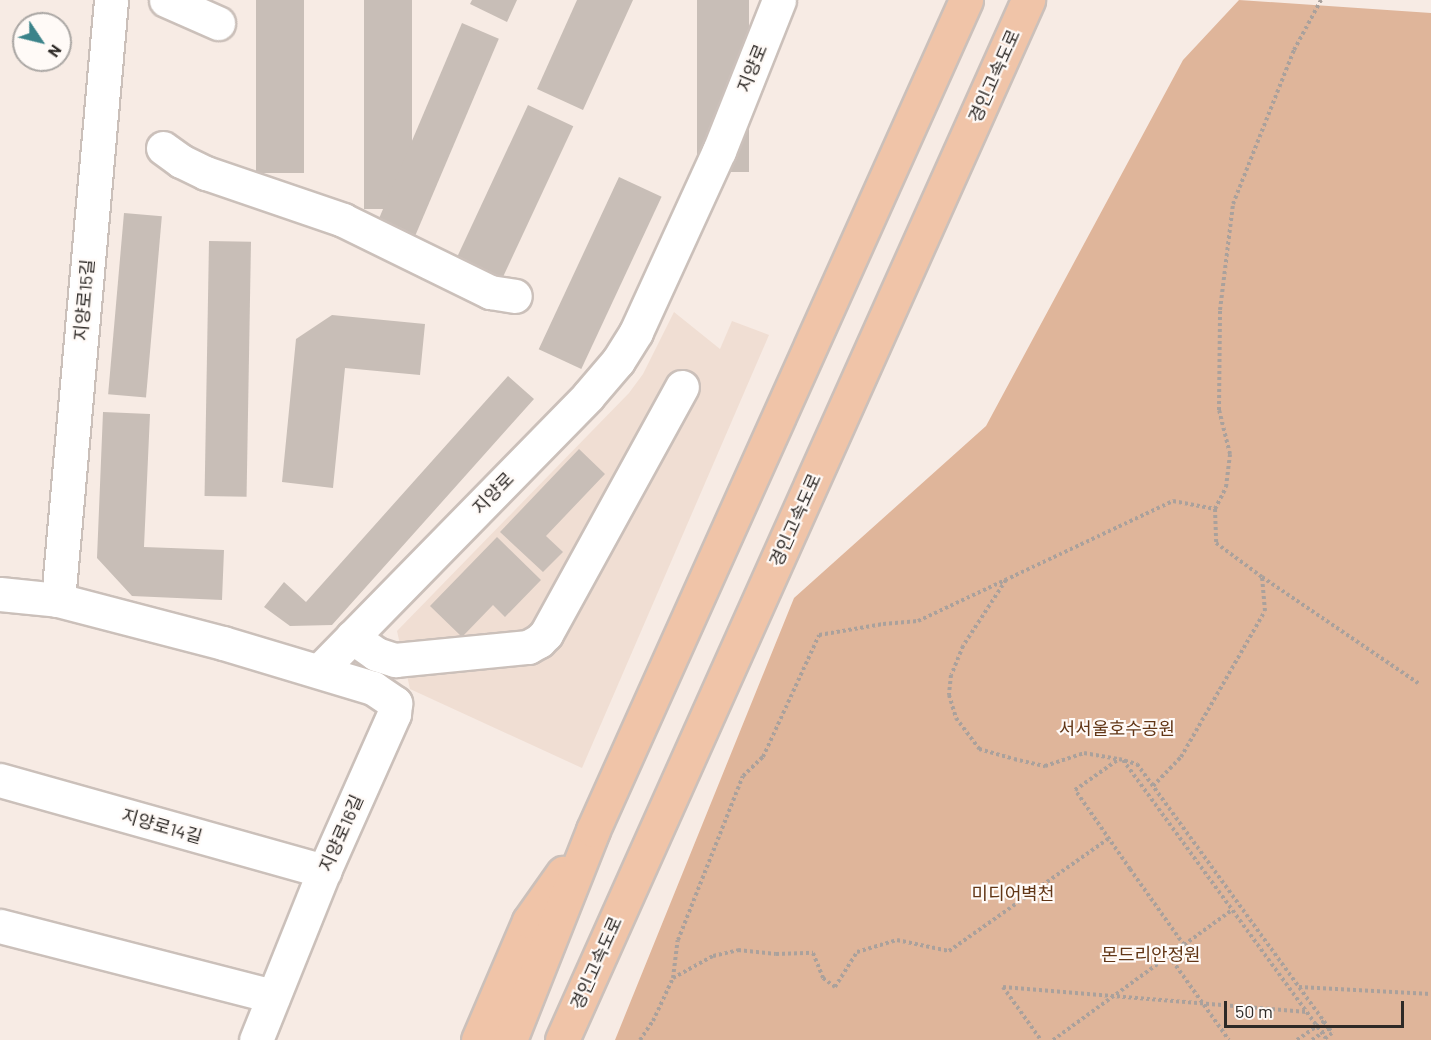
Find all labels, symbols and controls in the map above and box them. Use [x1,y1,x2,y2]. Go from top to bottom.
north arrow [12,12,72,72]
street label: 경인고속도로 [964,26,1024,126]
street label: 지양로 [733,41,771,95]
text: N [45,42,66,61]
street label: 지양로15길 [70,258,98,342]
street label: 지양로 [468,468,518,518]
street label: 경인고속도로 [765,470,825,570]
park label: 서서울호수공원 [1059,717,1175,739]
street label: 지양로16길 [314,791,368,875]
street label: 지양로14길 [119,804,205,848]
park label: 미디어벽천 [972,882,1054,904]
street label: 경인고속도로 [566,913,626,1013]
park label: 몬드리안정원 [1101,943,1201,965]
scale bar [1227,989,1407,1027]
text: 50 m [1235,1000,1273,1022]

